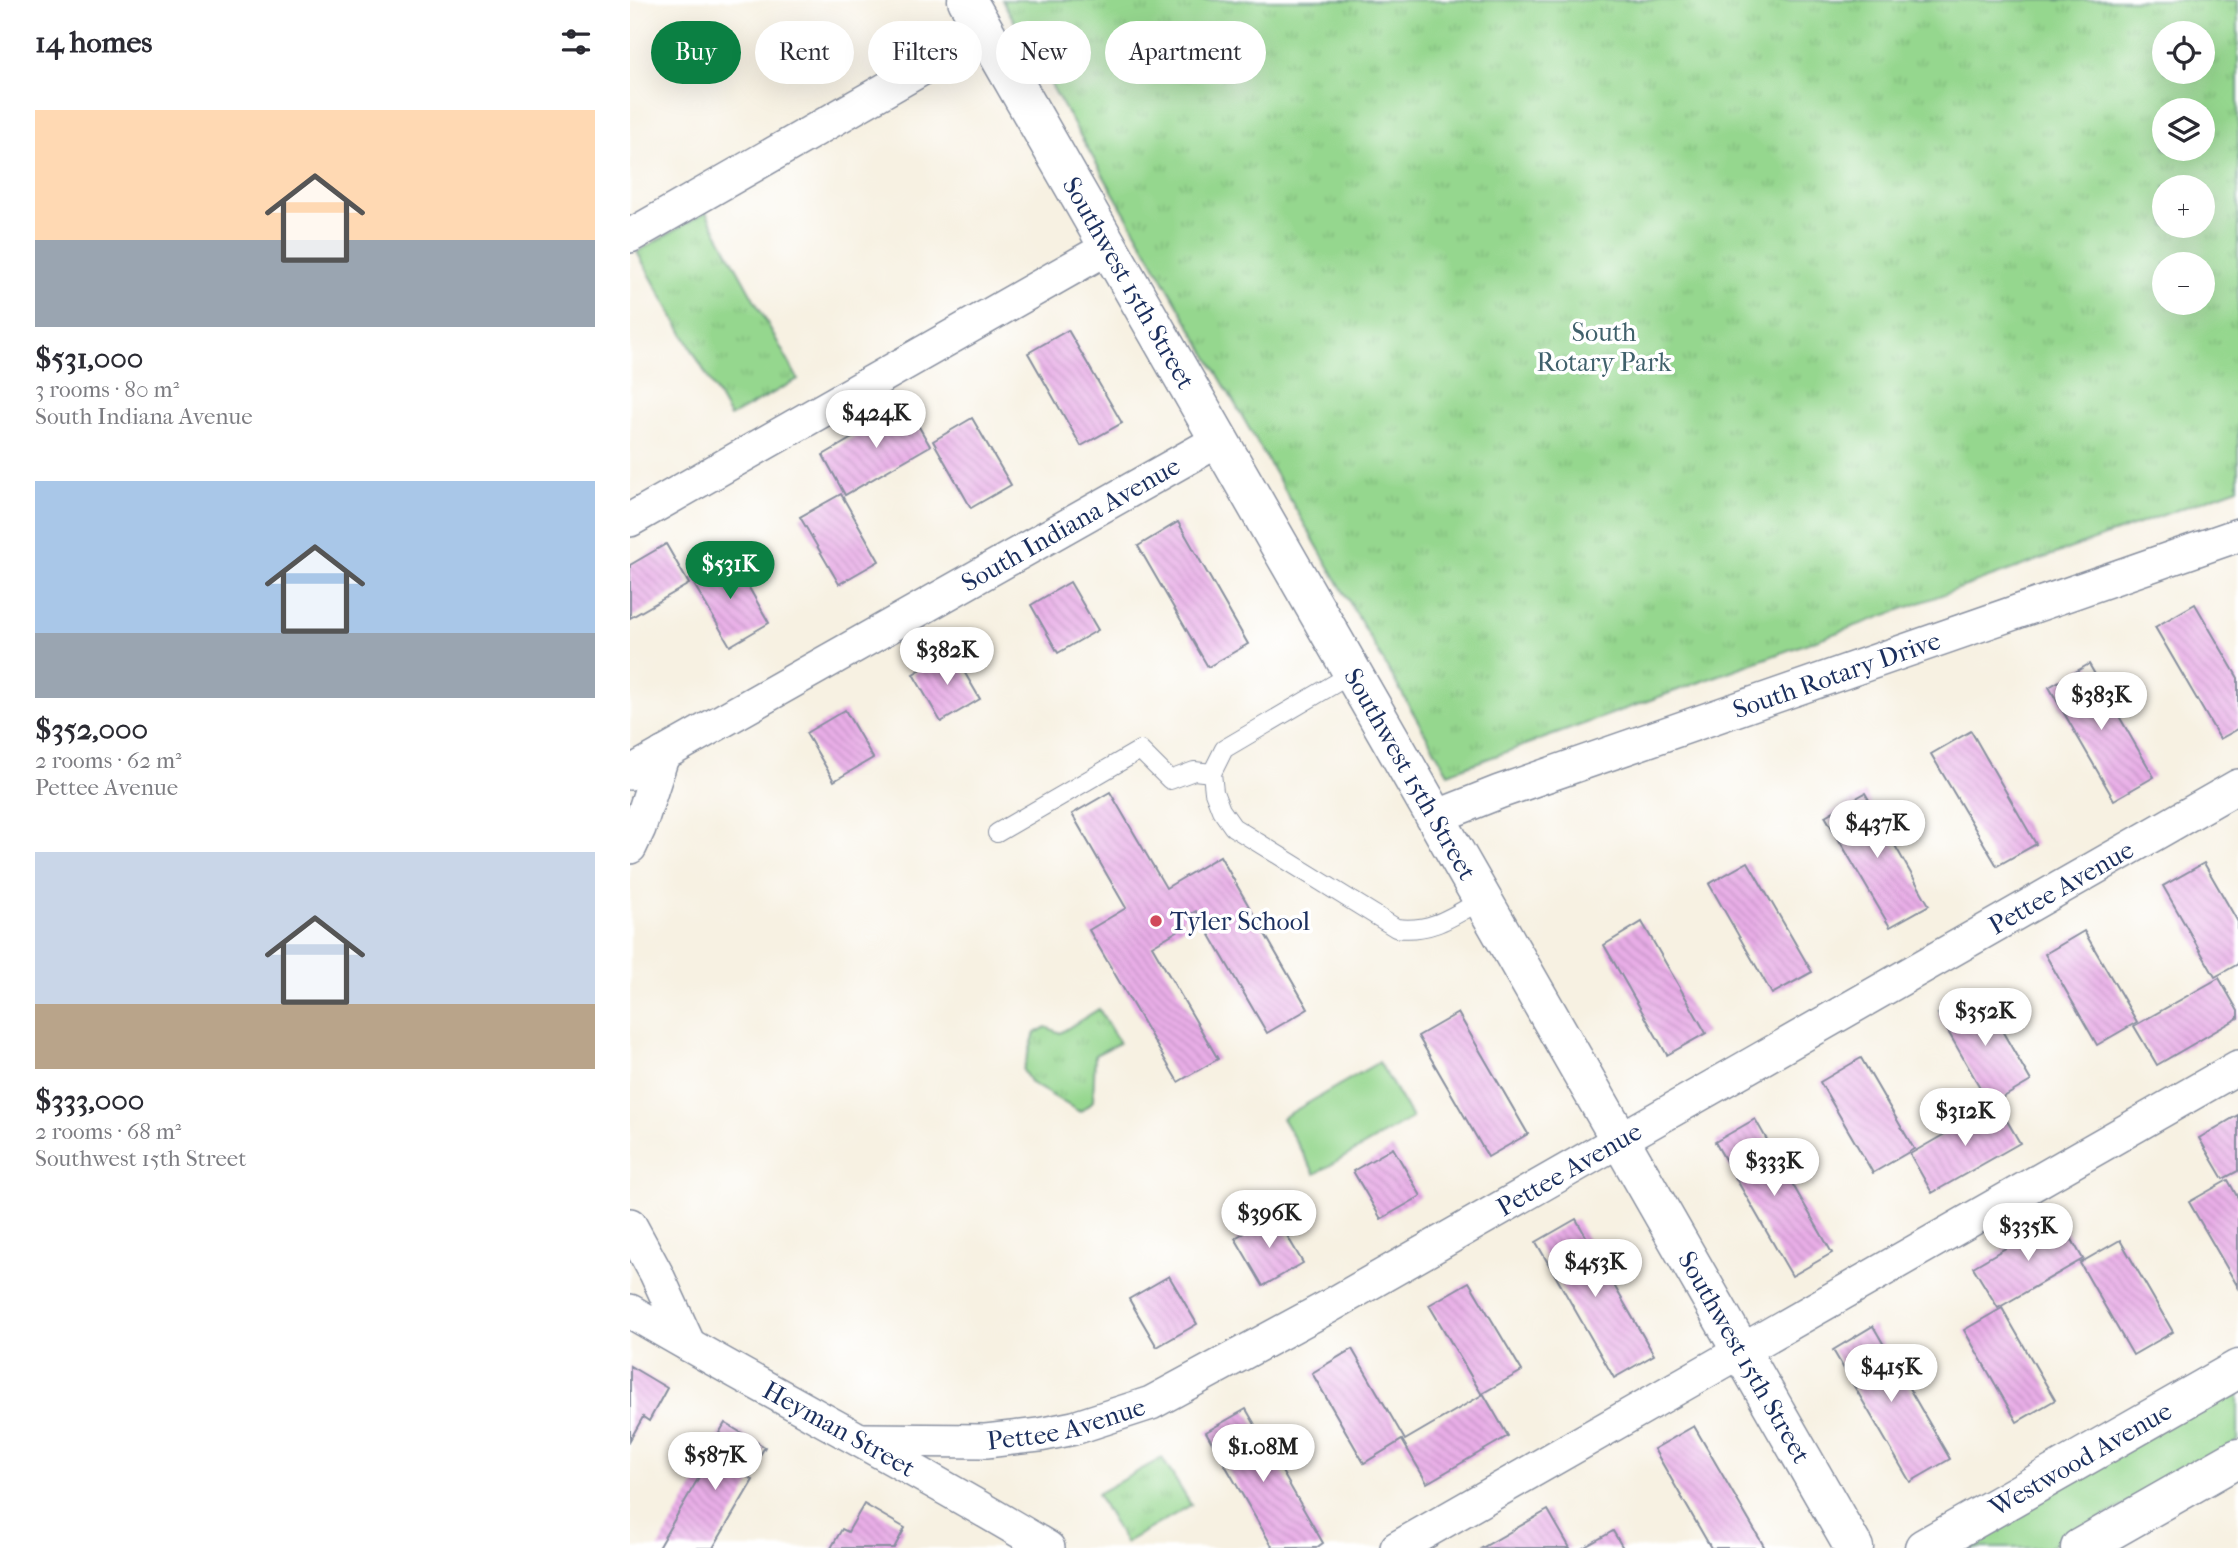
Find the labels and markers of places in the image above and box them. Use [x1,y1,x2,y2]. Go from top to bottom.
pin: $424K [827,391,925,450]
pin: $531K [681,542,779,601]
pin: $382K [898,628,996,687]
pin: $383K [2052,672,2150,732]
pin: $437K [1828,800,1926,860]
place label: Tyler School [1170,906,1310,937]
marker: Tyler School [1148,913,1164,929]
pin: $352K [1936,988,2034,1048]
pin: $312K [1916,1088,2014,1148]
pin: $333K [1725,1138,1823,1198]
pin: $396K [1220,1190,1318,1250]
pin: $335K [1979,1204,2077,1263]
pin: $453K [1546,1240,1644,1299]
pin: $415K [1842,1344,1940,1404]
pin: $1.08M [1206,1424,1320,1484]
pin: $587K [666,1432,764,1492]

